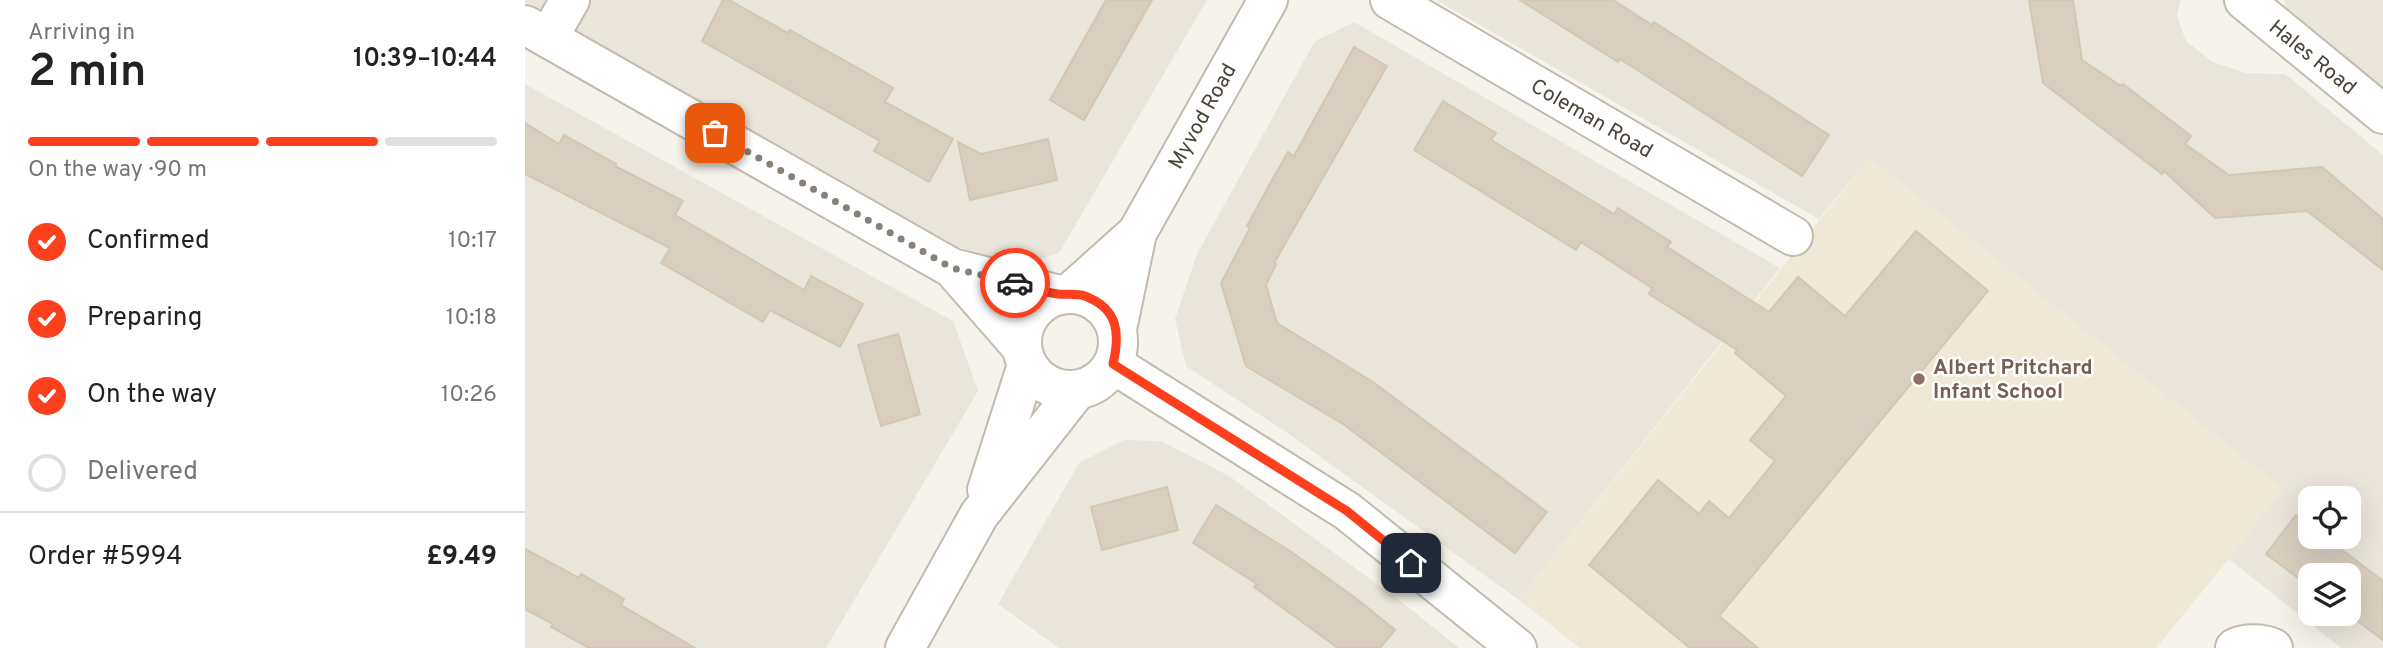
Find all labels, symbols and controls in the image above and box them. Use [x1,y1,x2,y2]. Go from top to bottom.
street label: Hales Road [2263,15,2361,102]
text: Arriving in [28,19,135,48]
text: 10:39–10:44 [353,43,497,76]
text: 2 min [28,44,147,103]
street label: Myvod Road [1163,59,1243,174]
street label: Coleman Road [1525,73,1657,165]
pin [685,103,745,163]
icon: bag [696,114,734,152]
text: On the way · 90 m [28,156,207,185]
icon: check [28,223,66,261]
text: Confirmed [87,225,210,258]
text: 10:17 [448,227,497,256]
courier [980,248,1050,318]
icon: car [996,264,1034,302]
icon: check [28,300,66,338]
text: Preparing [87,302,202,335]
text: 10:18 [446,304,497,333]
place label: Albert Pritchard Infant School [1933,355,2093,406]
marker: Albert Pritchard Infant School [1911,371,1927,387]
icon: check [28,377,66,415]
text: On the way [87,379,217,412]
text: 10:26 [441,381,497,410]
text: Delivered [87,456,198,489]
map controls [2298,486,2361,626]
button: locate [2298,486,2361,549]
pin [1381,533,1441,593]
text: Order #5994 [28,541,182,574]
text: £9.49 [426,541,497,574]
icon: home [1392,544,1430,582]
button: layers [2298,563,2361,626]

